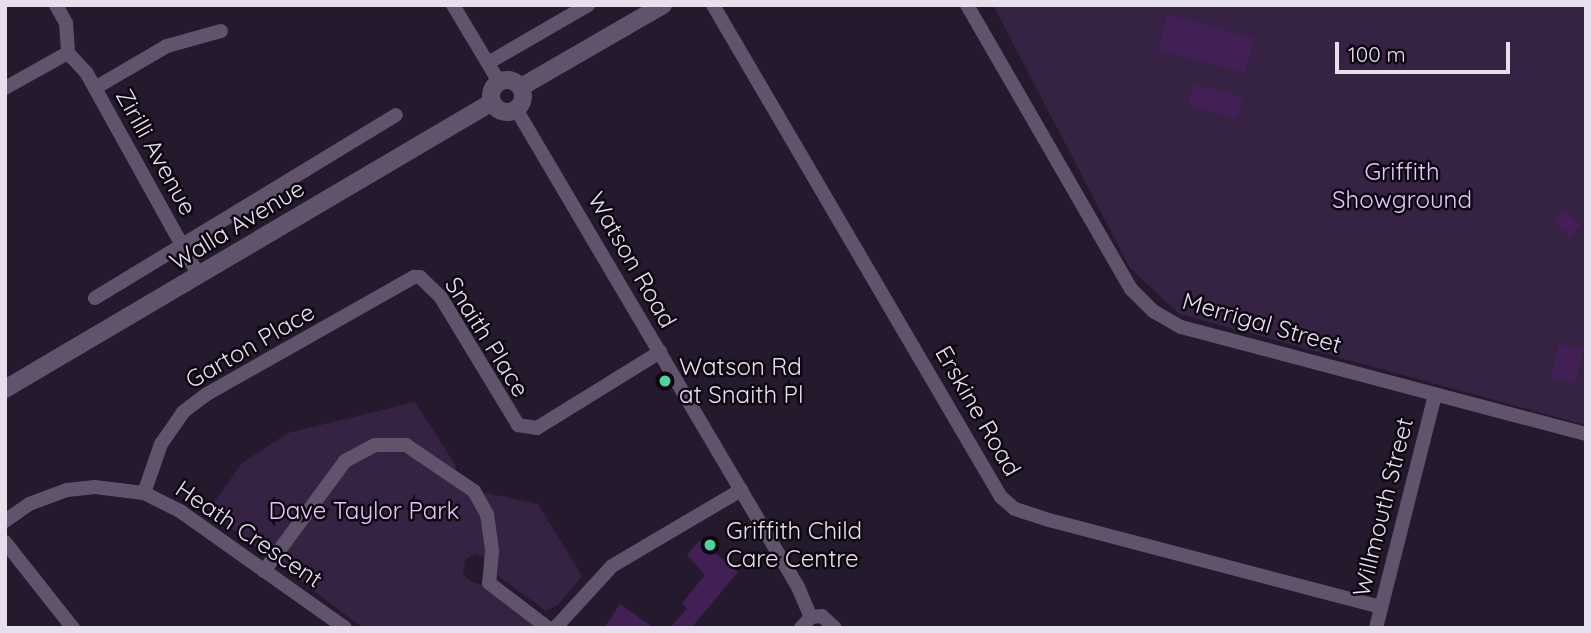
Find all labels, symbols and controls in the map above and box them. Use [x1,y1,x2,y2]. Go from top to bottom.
scale bar [1339,28,1514,72]
text: 100 m [1348,41,1406,67]
street label: Zirilli Avenue [110,84,202,220]
park label: Griffith Showground [1332,158,1472,214]
street label: Walla Avenue [165,174,309,276]
street label: Watson Road [582,187,682,333]
street label: Snaith Place [439,272,535,402]
street label: Merrigal Street [1179,287,1345,359]
street label: Garton Place [180,298,320,394]
street label: Erskine Road [929,341,1027,481]
place label: Watson Rd at Snaith Pl [679,353,803,409]
marker: Watson Rd at Snaith Pl [657,373,673,389]
street label: Willmouth Street [1347,415,1419,599]
street label: Heath Crescent [170,474,328,594]
park label: Dave Taylor Park [269,497,459,525]
place label: Griffith Child Care Centre [726,517,862,573]
marker: Griffith Child Care Centre [700,535,720,555]

